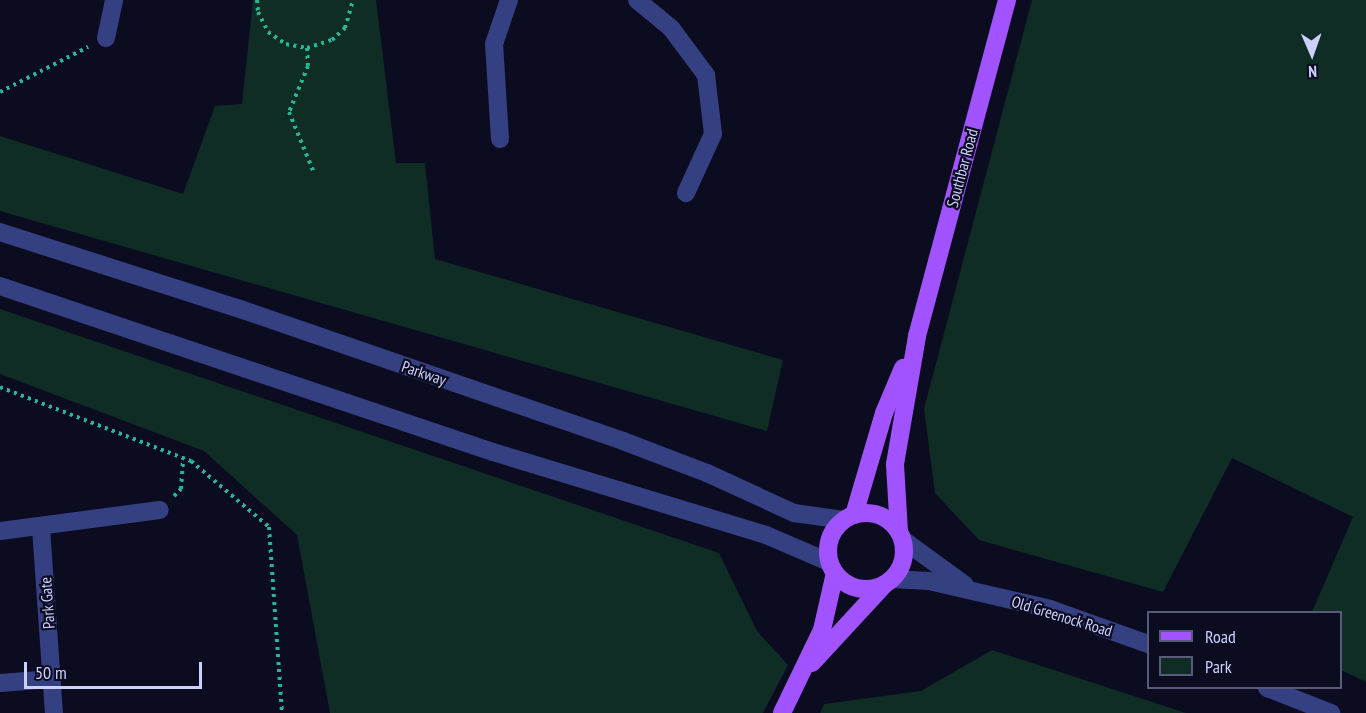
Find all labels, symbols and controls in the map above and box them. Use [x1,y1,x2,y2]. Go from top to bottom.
north arrow [1282,24,1342,84]
text: N [1308,62,1317,82]
street label: Southbar Road [942,127,982,209]
street label: Parkway [399,356,449,390]
street label: Park Gate [36,576,58,630]
street label: Old Greenock Road [1009,592,1115,640]
legend [1147,611,1342,689]
text: Road [1205,625,1236,648]
scale bar [27,650,206,688]
text: Park [1205,655,1232,678]
text: 50 m [35,661,67,684]

